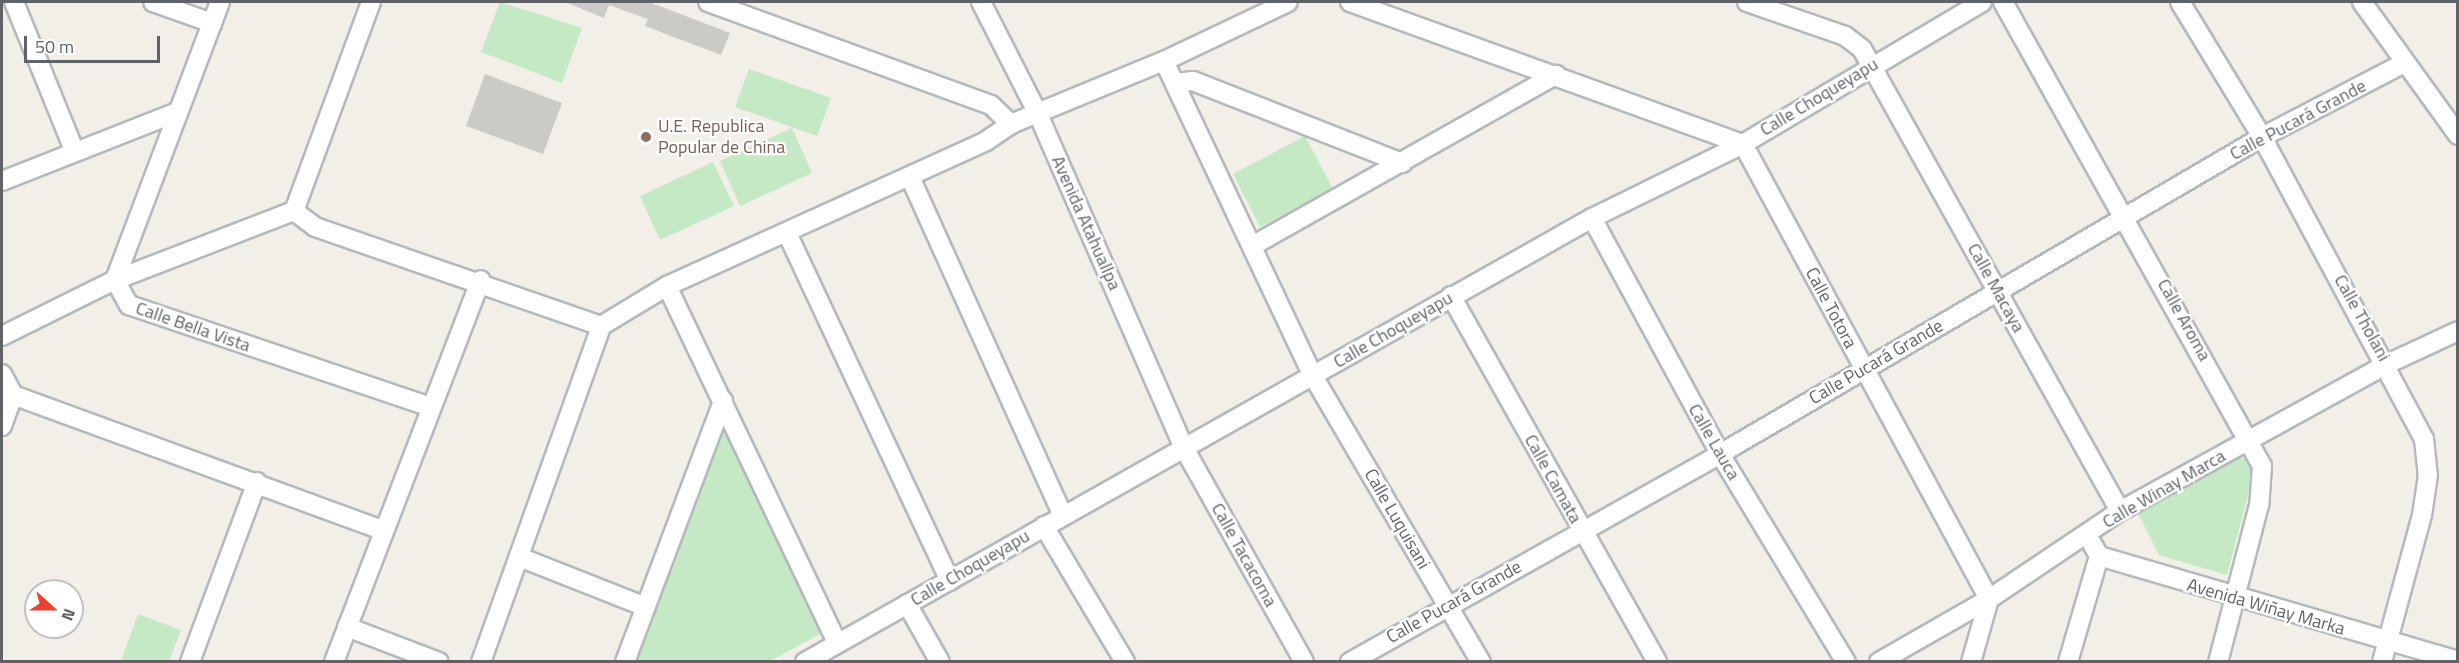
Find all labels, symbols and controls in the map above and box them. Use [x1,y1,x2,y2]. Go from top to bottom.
scale bar [27,24,164,62]
text: 50 m [35,33,74,60]
street label: Calle Choqueyapu [1756,53,1882,141]
street label: Calle Pucará Grande [2226,75,2370,165]
place label: U.E. Republica Popular de China [658,116,785,158]
marker: U.E. Republica Popular de China [639,130,653,144]
street label: Avenida Atahuallpa [1047,152,1125,294]
street label: Calle Macaya [1963,240,2029,336]
street label: Calle Totora [1801,264,1861,352]
street label: Calle Tholani [2329,271,2395,365]
street label: Calle Aroma [2153,275,2215,365]
street label: Calle Choqueyapu [1330,287,1456,373]
street label: Calle Bella Vista [133,297,253,357]
street label: Calle Pucará Grande [1805,315,1947,409]
street label: Calle Lauca [1684,400,1744,484]
street label: Calle Camata [1520,431,1586,527]
street label: Calle Winay Marca [2099,445,2229,533]
street label: Calle Luquisani [1360,465,1434,573]
street label: Calle Tacacoma [1207,499,1281,611]
street label: Calle Choqueyapu [907,525,1033,611]
street label: Calle Pucará Grande [1383,556,1525,648]
street label: Avenida Wiñay Marka [2185,574,2347,640]
north arrow [24,579,84,639]
text: N [56,605,82,624]

